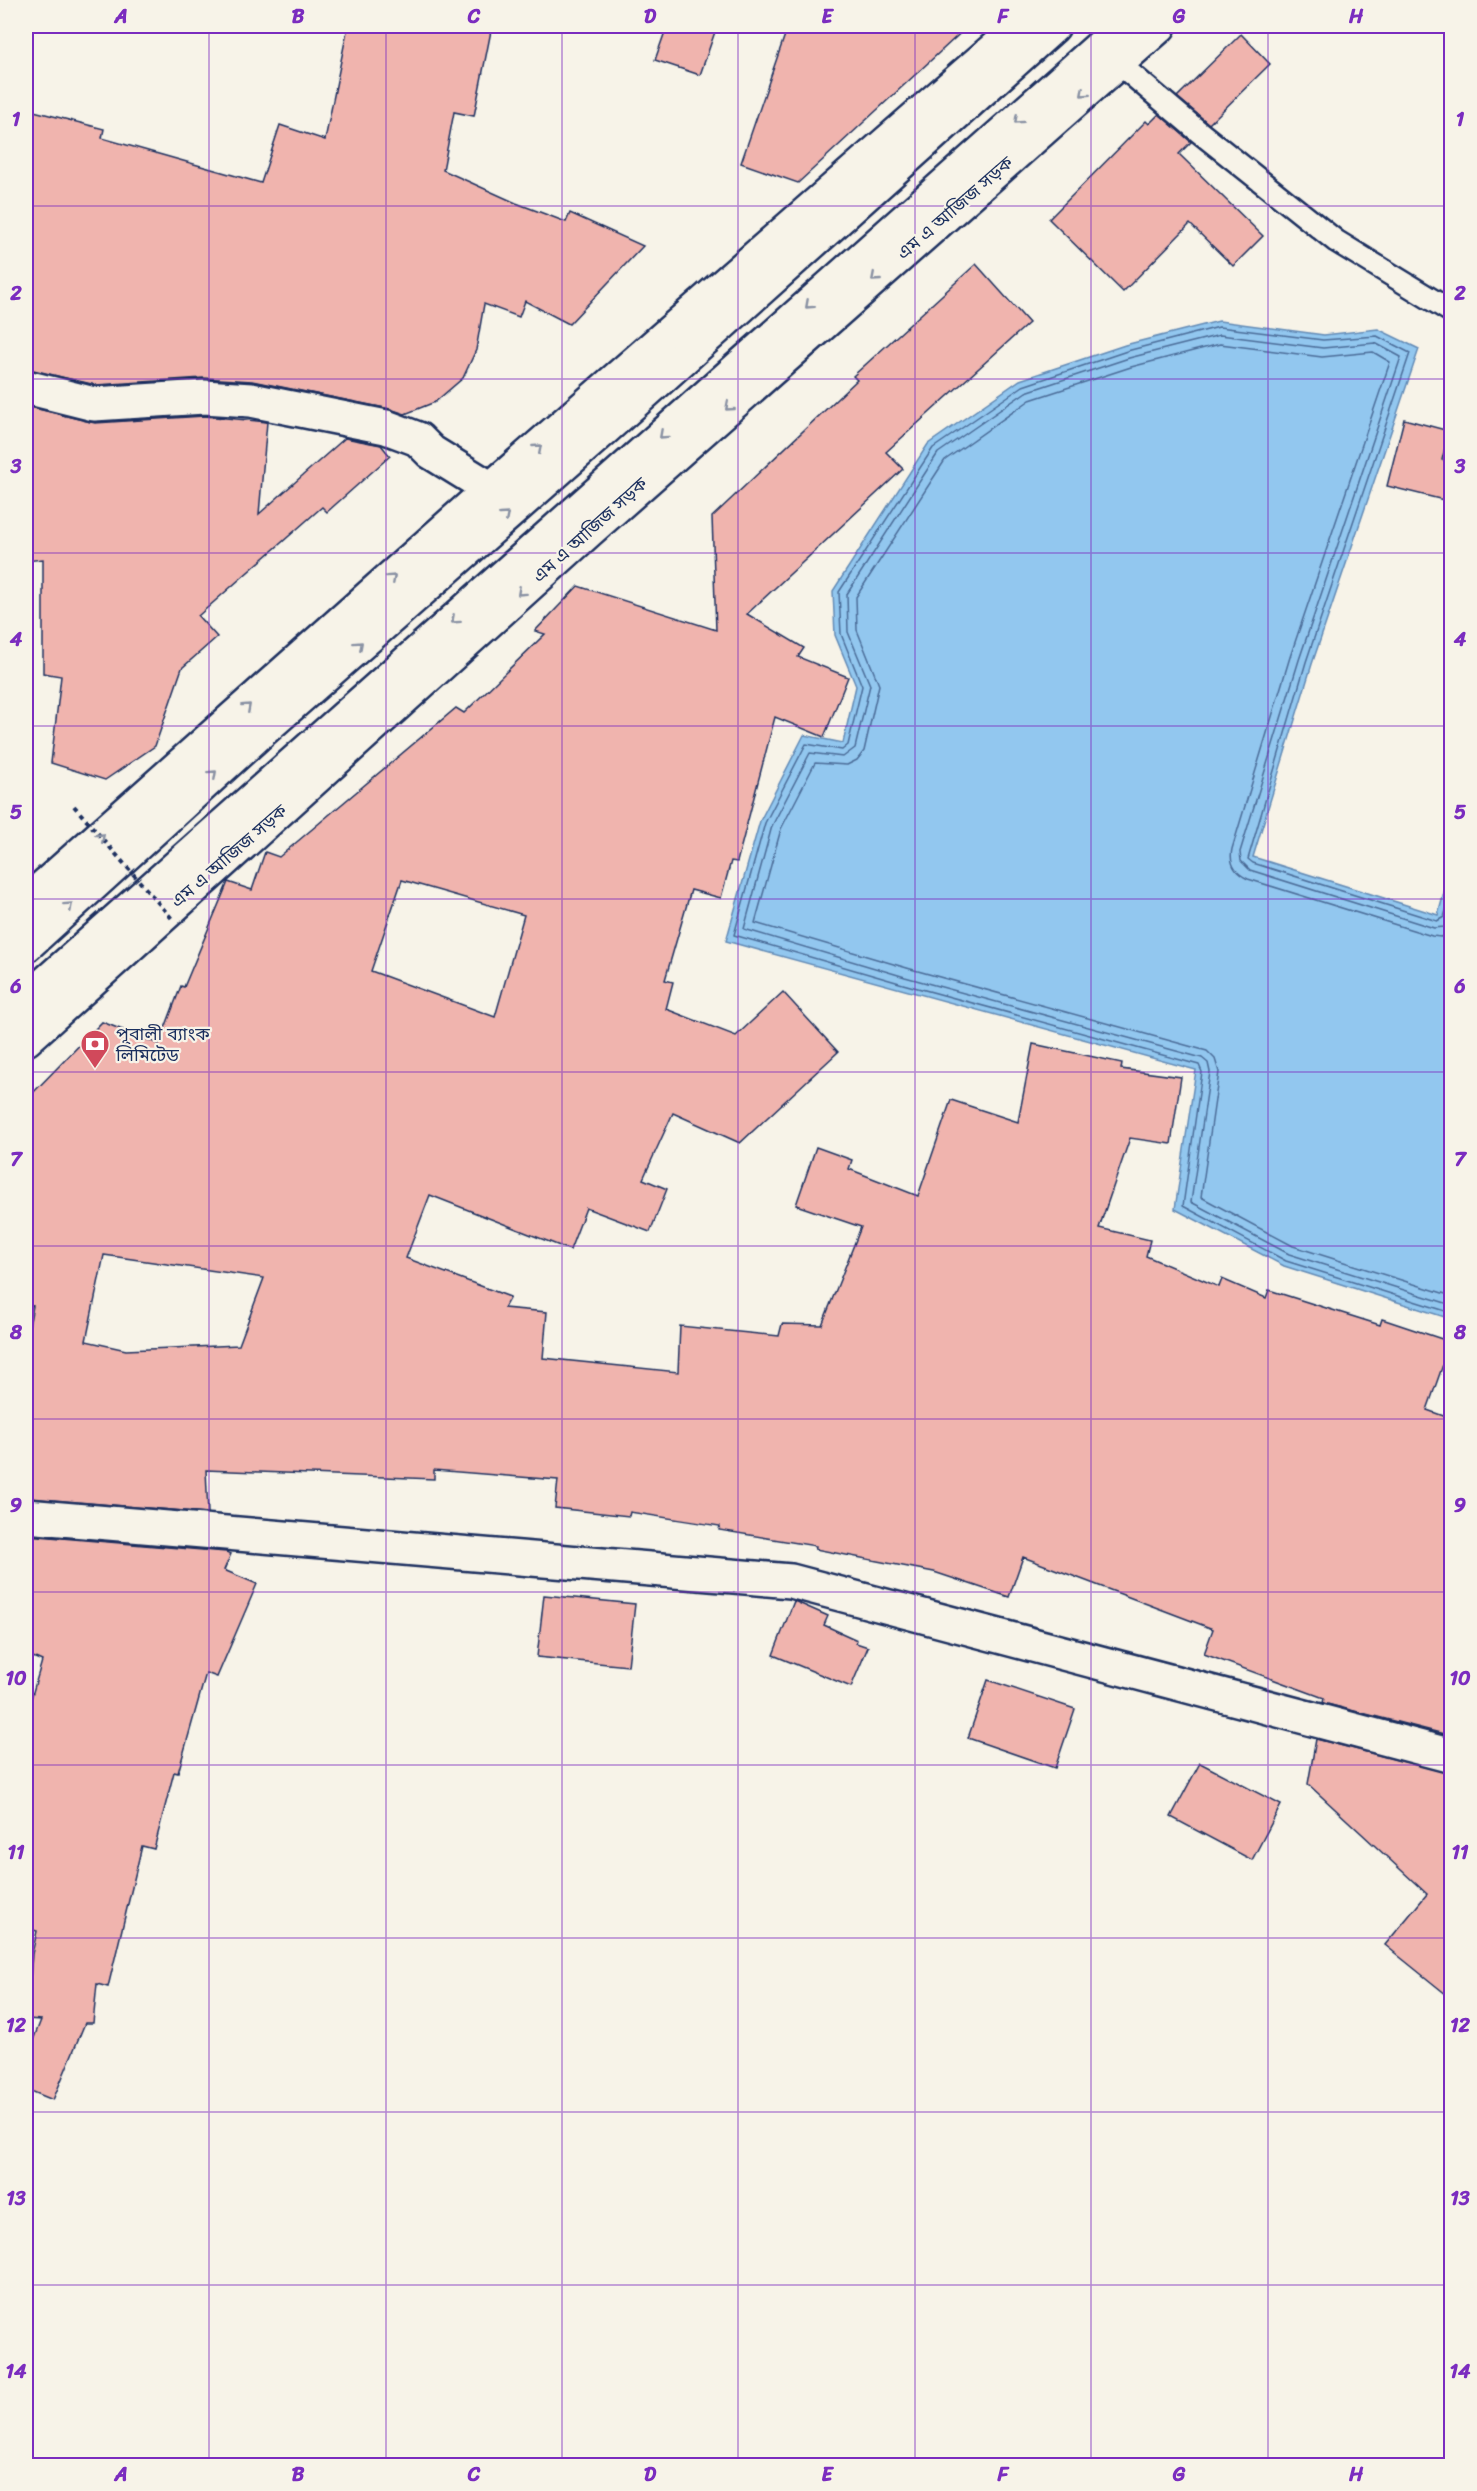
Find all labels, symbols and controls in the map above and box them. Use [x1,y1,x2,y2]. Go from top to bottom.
text: A [113,0,128,34]
text: B [292,0,305,34]
text: C [467,0,481,34]
text: D [644,0,657,34]
text: E [821,0,834,34]
text: F [997,0,1010,34]
text: G [1172,0,1186,34]
text: H [1348,0,1364,34]
one-way arrow [1080,85,1091,96]
text: 1 [12,102,21,137]
text: 1 [1456,102,1465,137]
one-way arrow [1014,113,1024,124]
street label: এম এ আজিজ সড়ক [889,148,1021,268]
one-way arrow [872,271,882,282]
text: 2 [9,276,22,311]
text: 2 [1453,276,1466,311]
one-way arrow [805,298,816,309]
one-way arrow [725,400,736,411]
one-way arrow [659,428,670,439]
one-way arrow [531,444,542,455]
text: 3 [10,449,22,484]
text: 3 [1454,449,1466,484]
street label: এম এ আজিজ সড়ক [525,469,656,591]
one-way arrow [498,512,509,523]
one-way arrow [385,574,396,585]
one-way arrow [517,585,528,596]
one-way arrow [451,613,462,624]
text: 4 [9,622,23,657]
text: 4 [1453,622,1467,657]
one-way arrow [352,641,362,652]
one-way arrow [240,703,251,714]
one-way arrow [206,771,217,782]
text: 5 [10,795,22,830]
text: 5 [1454,795,1466,830]
street label: এম এ আজিজ সড়ক [163,796,295,916]
one-way arrow [94,833,105,844]
one-way arrow [62,902,73,913]
text: 6 [9,969,22,1004]
text: 6 [1453,969,1466,1004]
place label: পূবালী ব্যাংক লিমিটেড [115,1018,210,1071]
bank icon: পূবালী ব্যাংক লিমিটেড [79,1028,111,1070]
text: 7 [10,1142,23,1177]
text: 7 [1454,1142,1467,1177]
text: 8 [9,1315,23,1350]
text: 8 [1453,1315,1467,1350]
text: 9 [10,1488,22,1523]
text: 9 [1454,1488,1466,1523]
text: 10 [5,1661,27,1696]
text: 10 [1449,1661,1471,1696]
text: 11 [7,1835,25,1870]
text: 11 [1451,1835,1469,1870]
text: 12 [6,2008,27,2043]
text: 12 [1450,2008,1471,2043]
text: 13 [6,2181,26,2216]
text: 13 [1450,2181,1470,2216]
text: 14 [5,2354,27,2389]
text: 14 [1449,2354,1471,2389]
text: A [113,2457,128,2491]
text: B [292,2457,305,2491]
text: C [467,2457,481,2491]
text: D [644,2457,657,2491]
text: E [821,2457,834,2491]
text: F [997,2457,1010,2491]
text: G [1172,2457,1186,2491]
text: H [1348,2457,1364,2491]

